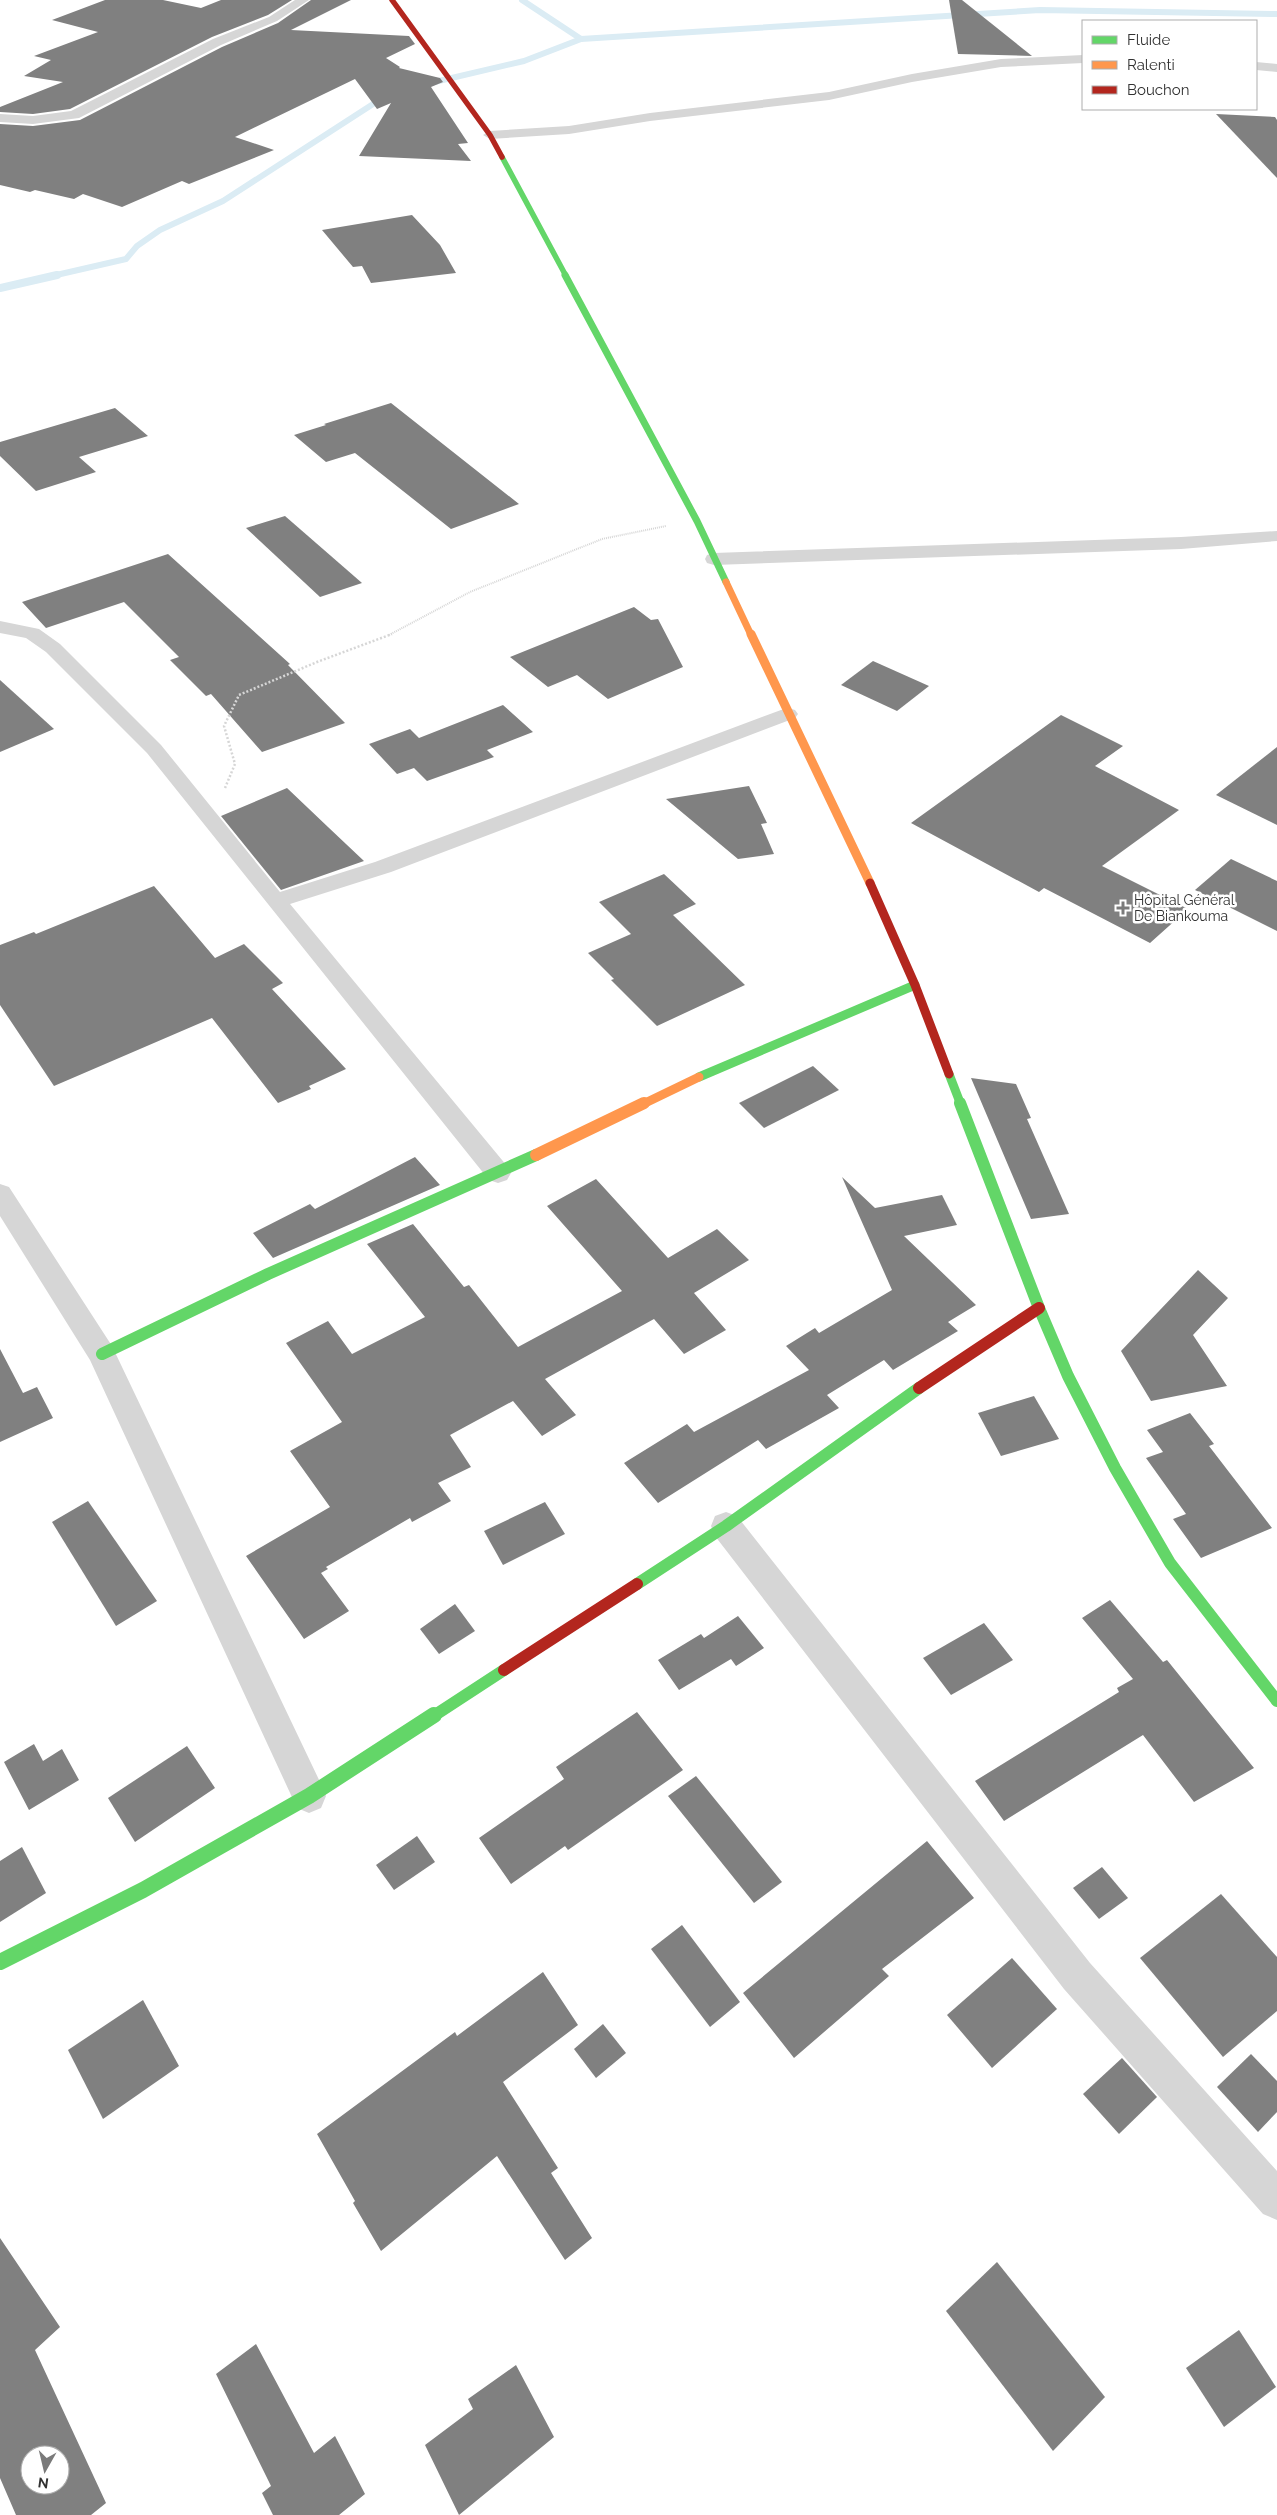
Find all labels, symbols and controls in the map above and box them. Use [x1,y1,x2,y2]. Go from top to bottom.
legend [1082,20,1257,110]
text: Fluide [1127,31,1170,49]
text: Ralenti [1127,56,1175,74]
text: Bouchon [1127,81,1189,99]
place label: Hôpital Général De Biankouma [1134,892,1235,924]
marker: Hôpital Général De Biankouma [1116,901,1130,915]
north arrow [20,2445,70,2495]
text: N [37,2474,50,2492]

